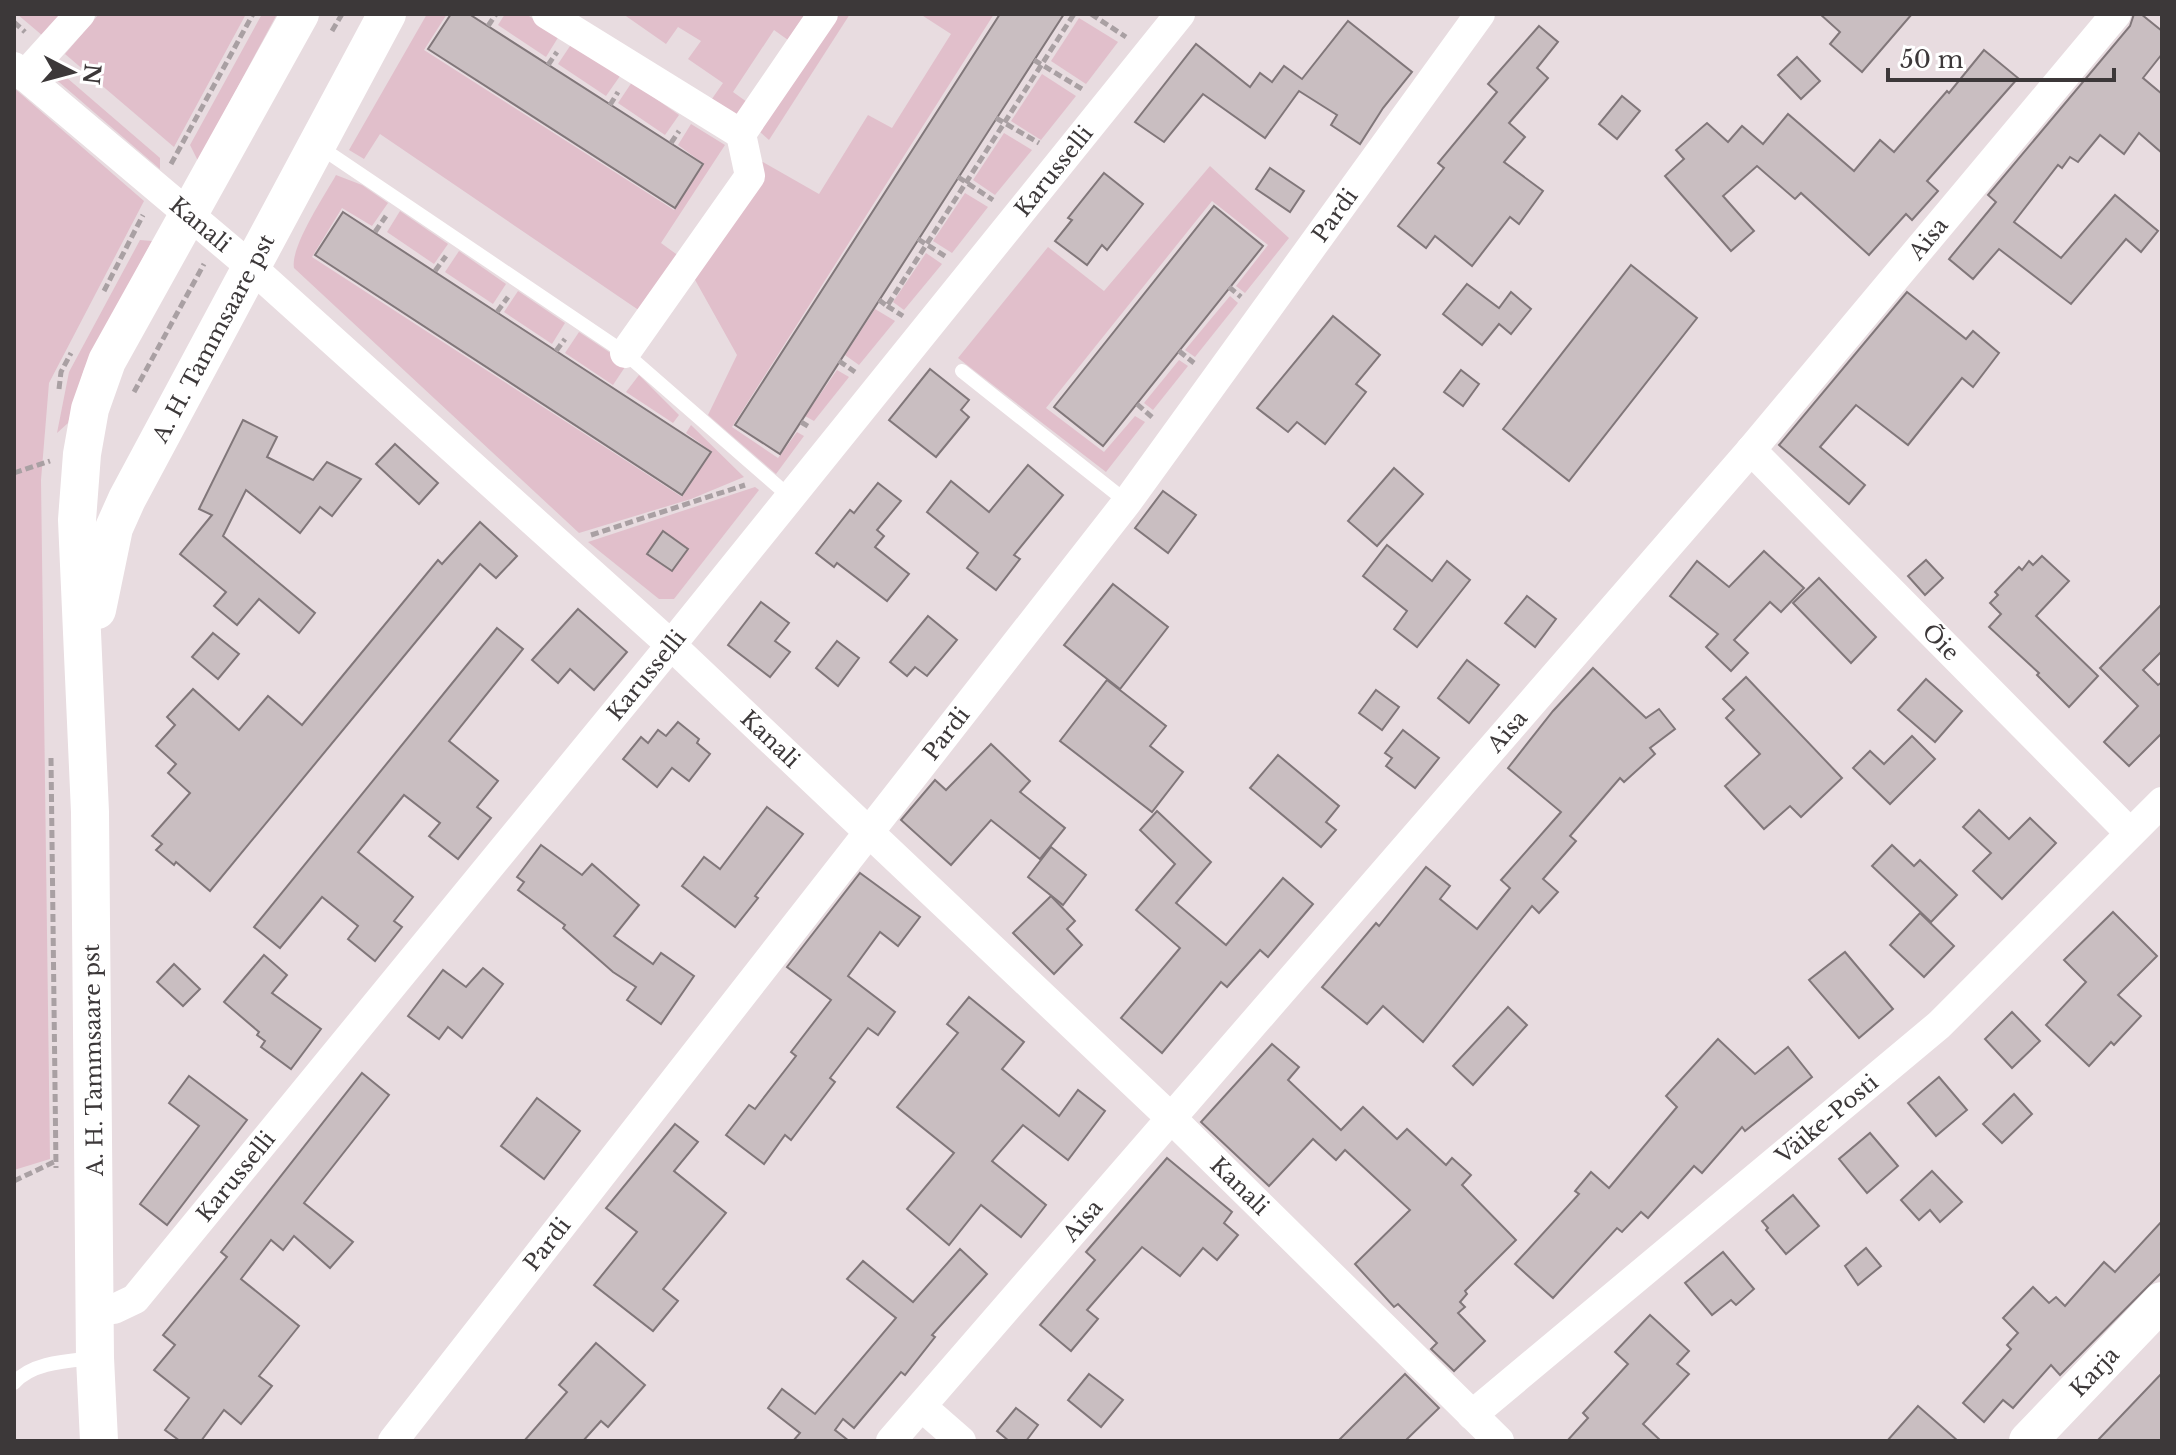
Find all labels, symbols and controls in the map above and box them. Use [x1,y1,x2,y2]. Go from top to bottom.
north arrow [32,32,112,112]
scale bar [1888,32,2114,82]
text: 50 m [1900,45,1964,74]
text: N [77,62,106,86]
street label: Karusselli [1009,120,1099,222]
street label: Pardi [1307,183,1364,247]
street label: Kanali [164,191,237,258]
street label: Aisa [1902,212,1954,266]
street label: A. H. Tammsaare pst [146,229,281,448]
street label: Õie [1917,618,1965,666]
street label: Karusselli [602,624,692,726]
street label: Pardi [917,702,976,766]
street label: Aisa [1481,704,1533,759]
street label: Kanali [735,705,806,774]
street label: A. H. Tammsaare pst [78,943,109,1177]
street label: Väike-Posti [1770,1069,1884,1170]
street label: Karusselli [191,1125,281,1227]
street label: Kanali [1205,1151,1275,1221]
street label: Aisa [1057,1194,1109,1248]
street label: Pardi [518,1212,577,1276]
street label: Karja [2065,1341,2125,1403]

